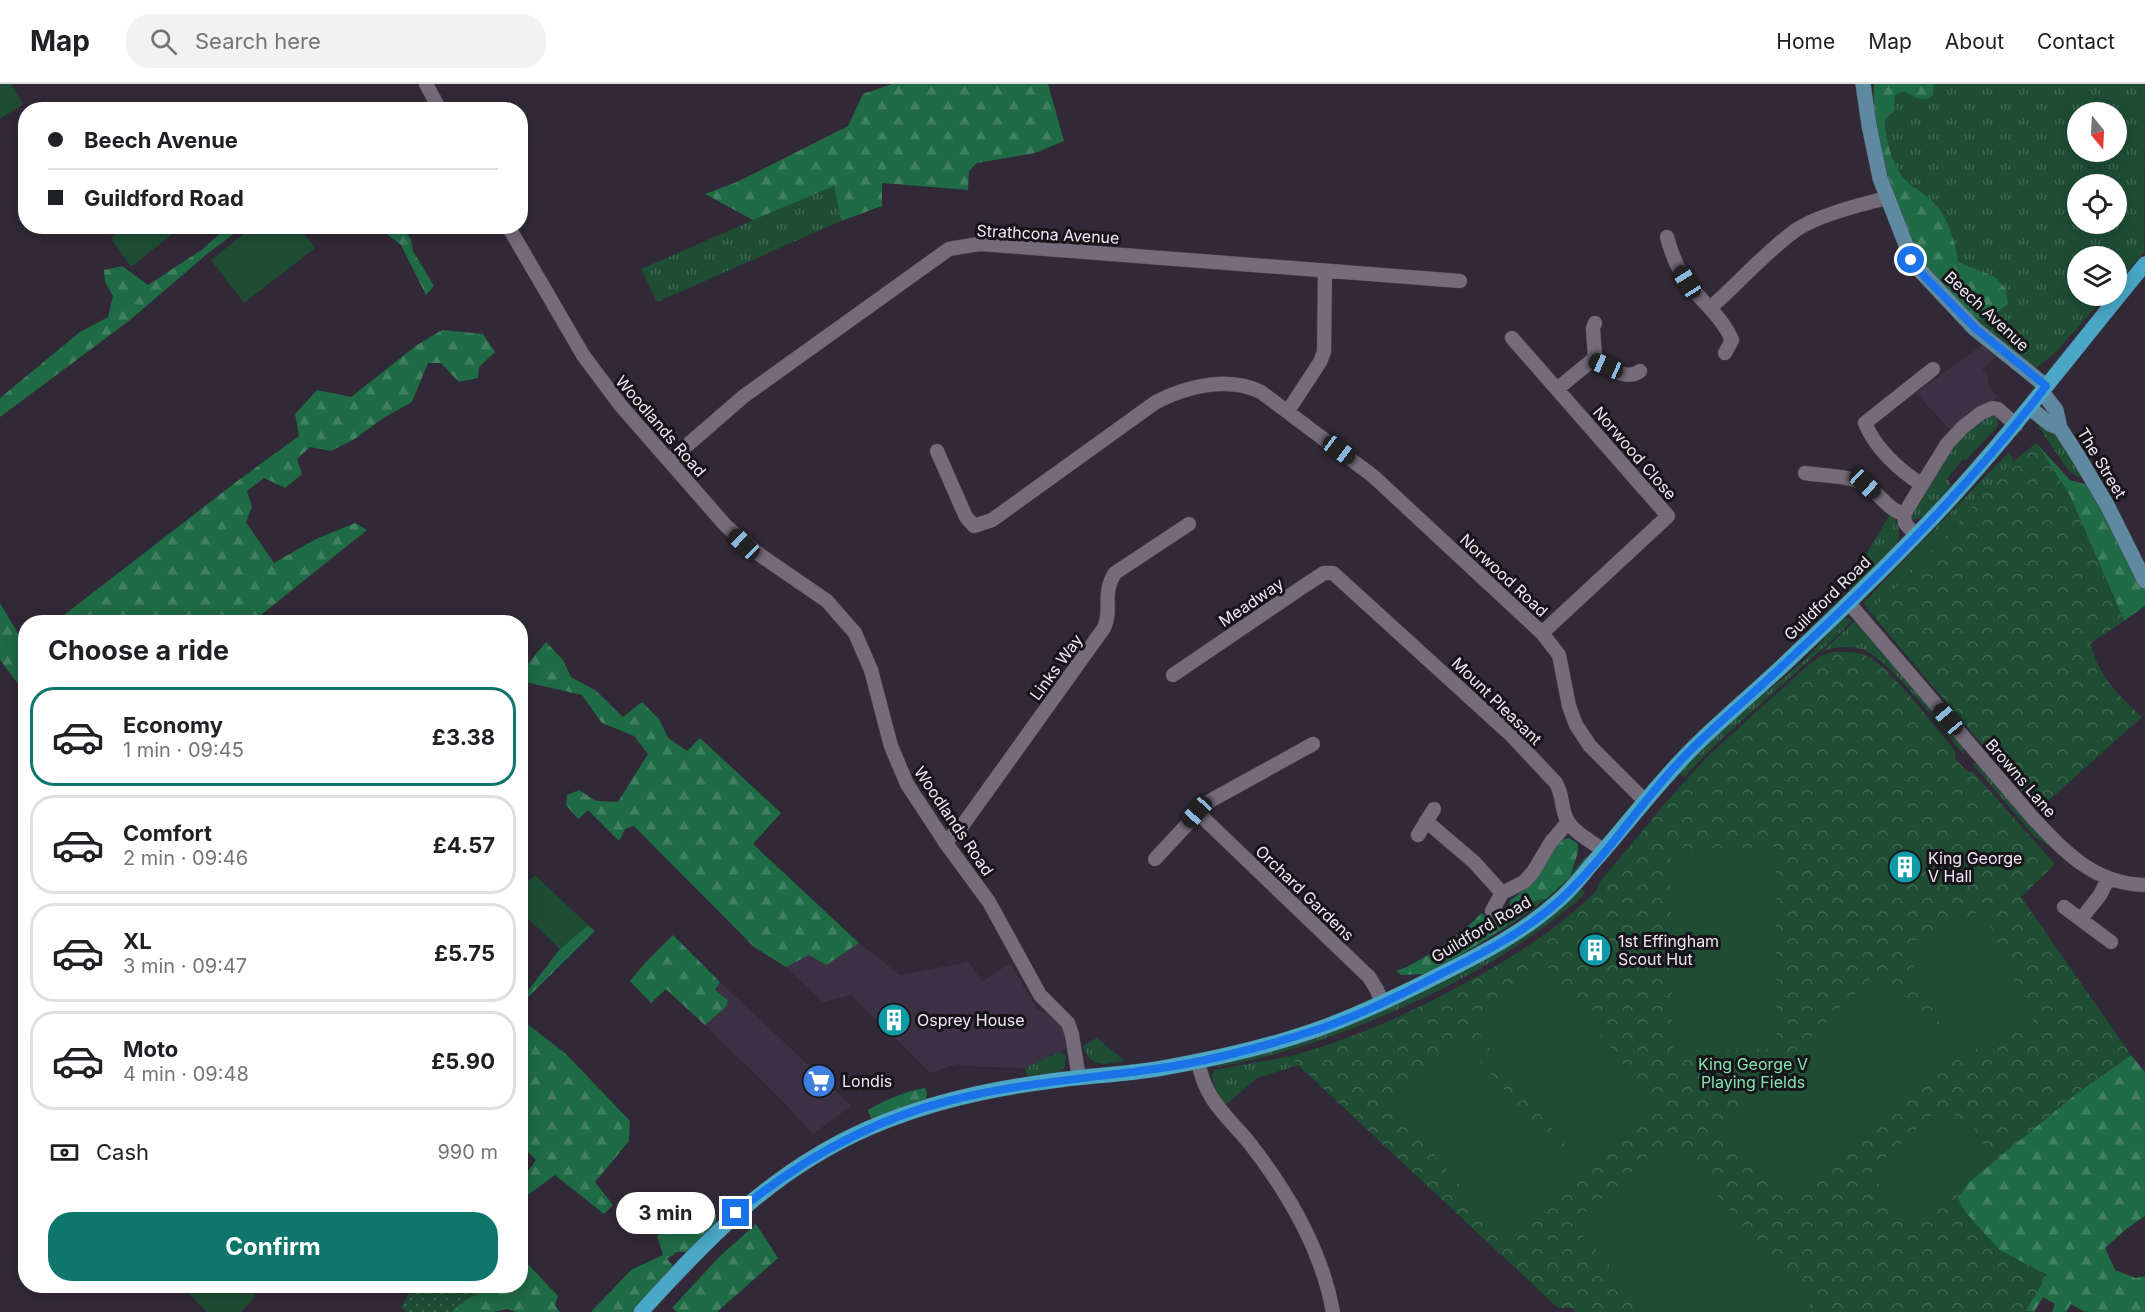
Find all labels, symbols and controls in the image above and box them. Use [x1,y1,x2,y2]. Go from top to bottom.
search box [126,14,546,68]
text: Map [30,24,90,58]
icon: search [147,25,180,58]
text: Search here [195,28,321,54]
text: Home [1776,29,1835,54]
text: Map [1868,29,1912,54]
text: About [1945,29,2004,54]
text: Contact [2037,29,2115,54]
north arrow [2067,102,2127,162]
map controls [2067,102,2127,306]
text: Beech Avenue [84,127,238,153]
button: locate [2067,174,2127,234]
text: Guildford Road [84,185,244,211]
street label: Strathcona Avenue [976,220,1120,248]
route start [1897,246,1924,273]
button: layers [2067,246,2127,306]
car [1670,262,1704,302]
street label: Beech Avenue [1941,267,2033,355]
car [1586,350,1626,382]
street label: Woodlands Road [612,371,710,481]
street label: Norwood Close [1589,402,1681,504]
street label: The Street [2073,424,2131,502]
car [1319,432,1359,468]
car [1846,465,1884,503]
car [725,525,763,563]
street label: Norwood Road [1456,529,1552,621]
street label: Guildford Road [1780,552,1874,644]
street label: Meadway [1215,573,1287,631]
street label: Links Way [1025,630,1087,704]
text: Choose a ride [48,634,229,667]
street label: Mount Pleasant [1448,653,1546,749]
car [1930,699,1966,739]
icon: car [51,710,105,764]
text: Economy [123,712,223,738]
text: £3.38 [432,724,495,750]
street label: Browns Lane [1981,735,2061,821]
text: 1 min · 09:45 [123,738,244,762]
street label: Woodlands Road [910,763,998,879]
car [1178,793,1216,831]
icon: car [51,818,105,872]
text: Comfort [123,820,212,846]
text: £4.57 [433,832,495,858]
street label: Orchard Gardens [1252,841,1358,945]
text: 2 min · 09:46 [123,846,248,870]
place label: King George V Hall [1928,848,2022,886]
building icon: King George V Hall [1887,849,1923,885]
street label: Guildford Road [1428,891,1534,967]
icon: car [51,926,105,980]
text: XL [123,928,152,954]
place label: 1st Effingham Scout Hut [1618,931,1719,969]
building icon: 1st Effingham Scout Hut [1577,932,1613,968]
text: £5.75 [434,940,495,966]
text: 3 min · 09:47 [123,954,247,978]
building icon: Osprey House [876,1002,912,1038]
place label: Osprey House [917,1010,1024,1030]
icon: car [51,1034,105,1088]
text: Moto [123,1036,178,1062]
text: £5.90 [431,1048,495,1074]
park label: King George V Playing Fields [1698,1054,1808,1092]
text: 4 min · 09:48 [123,1062,249,1086]
supermarket icon: Londis [801,1063,837,1099]
place label: Londis [842,1071,892,1091]
icon: cash [48,1136,81,1169]
text: Cash [96,1139,149,1165]
text: 990 m [437,1140,498,1164]
callout: 3 min [616,1192,715,1234]
route end [722,1199,749,1226]
text: 3 min [639,1201,692,1225]
button: Confirm [48,1212,498,1281]

